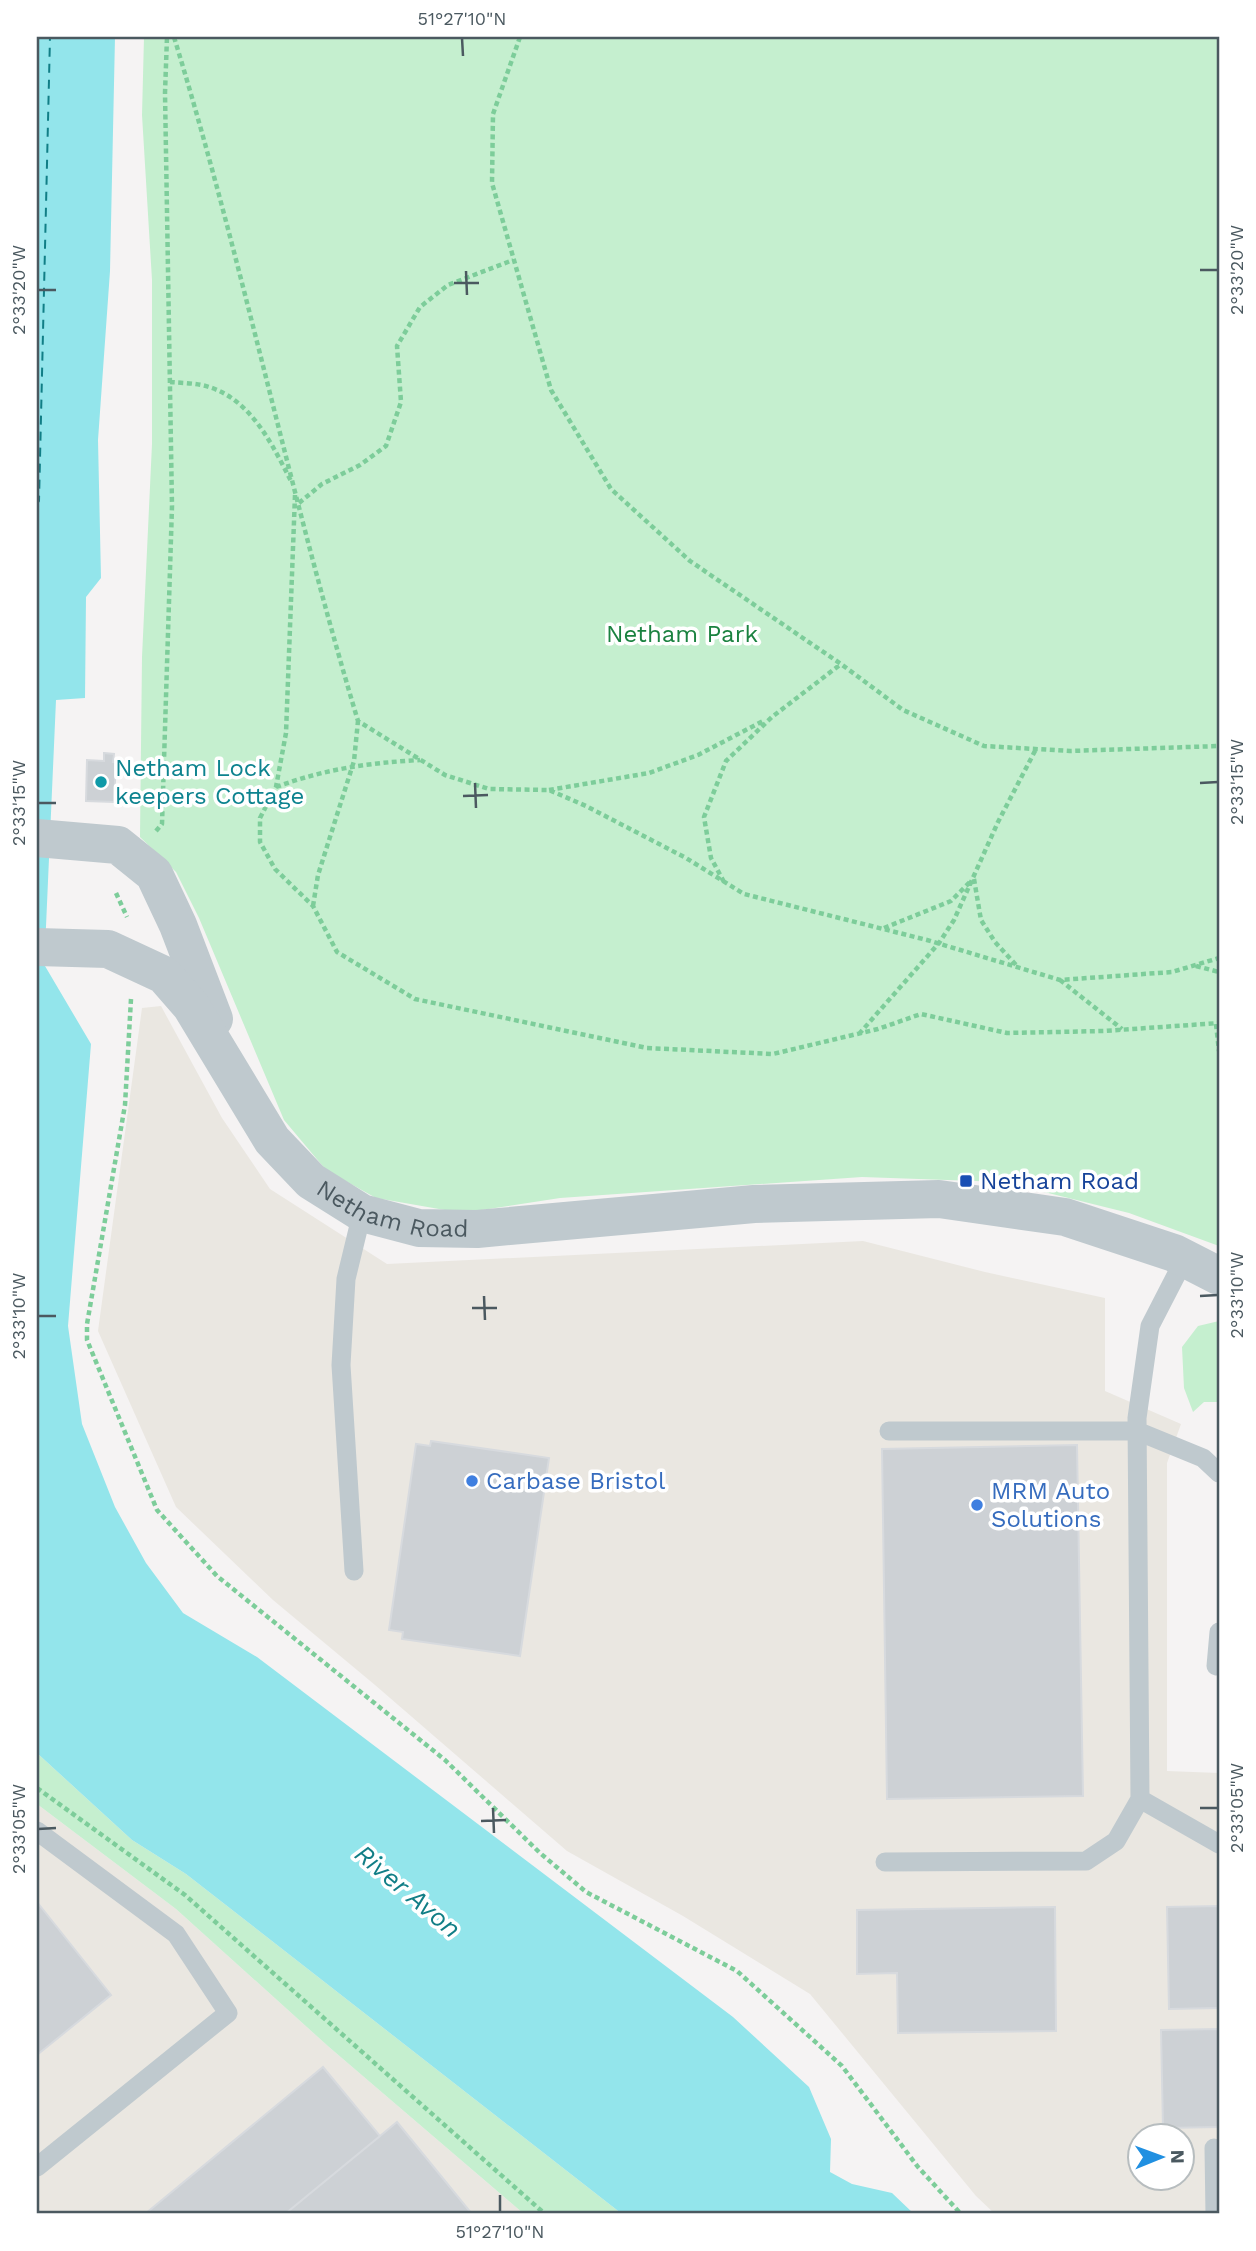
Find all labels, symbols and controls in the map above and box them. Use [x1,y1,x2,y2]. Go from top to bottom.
text: 51°27'10"N [418,8,506,29]
text: 2°33'20"W [1226,225,1247,315]
text: 2°33'20"W [8,245,29,335]
park label: Netham Park [606,620,758,648]
text: 2°33'15"W [1226,739,1247,825]
place label: Netham Lock keepers Cottage [115,754,304,810]
text: 2°33'15"W [8,760,29,846]
marker: Netham Lock keepers Cottage [93,774,109,790]
place label: Netham Road [980,1167,1139,1195]
marker: Netham Road [958,1173,974,1189]
street label: Netham Road [312,1174,469,1243]
text: 2°33'10"W [1226,1252,1247,1338]
text: 2°33'10"W [8,1273,29,1359]
place label: Carbase Bristol [486,1467,666,1495]
marker: Carbase Bristol [464,1473,480,1489]
place label: MRM Auto Solutions [991,1477,1110,1533]
marker: MRM Auto Solutions [969,1497,985,1513]
text: 2°33'05"W [1226,1763,1247,1853]
text: 2°33'05"W [8,1784,29,1874]
water label: River Avon [349,1838,467,1944]
north arrow [1126,2122,1196,2192]
text: N [1166,2149,1189,2164]
text: 51°27'10"N [456,2221,544,2242]

